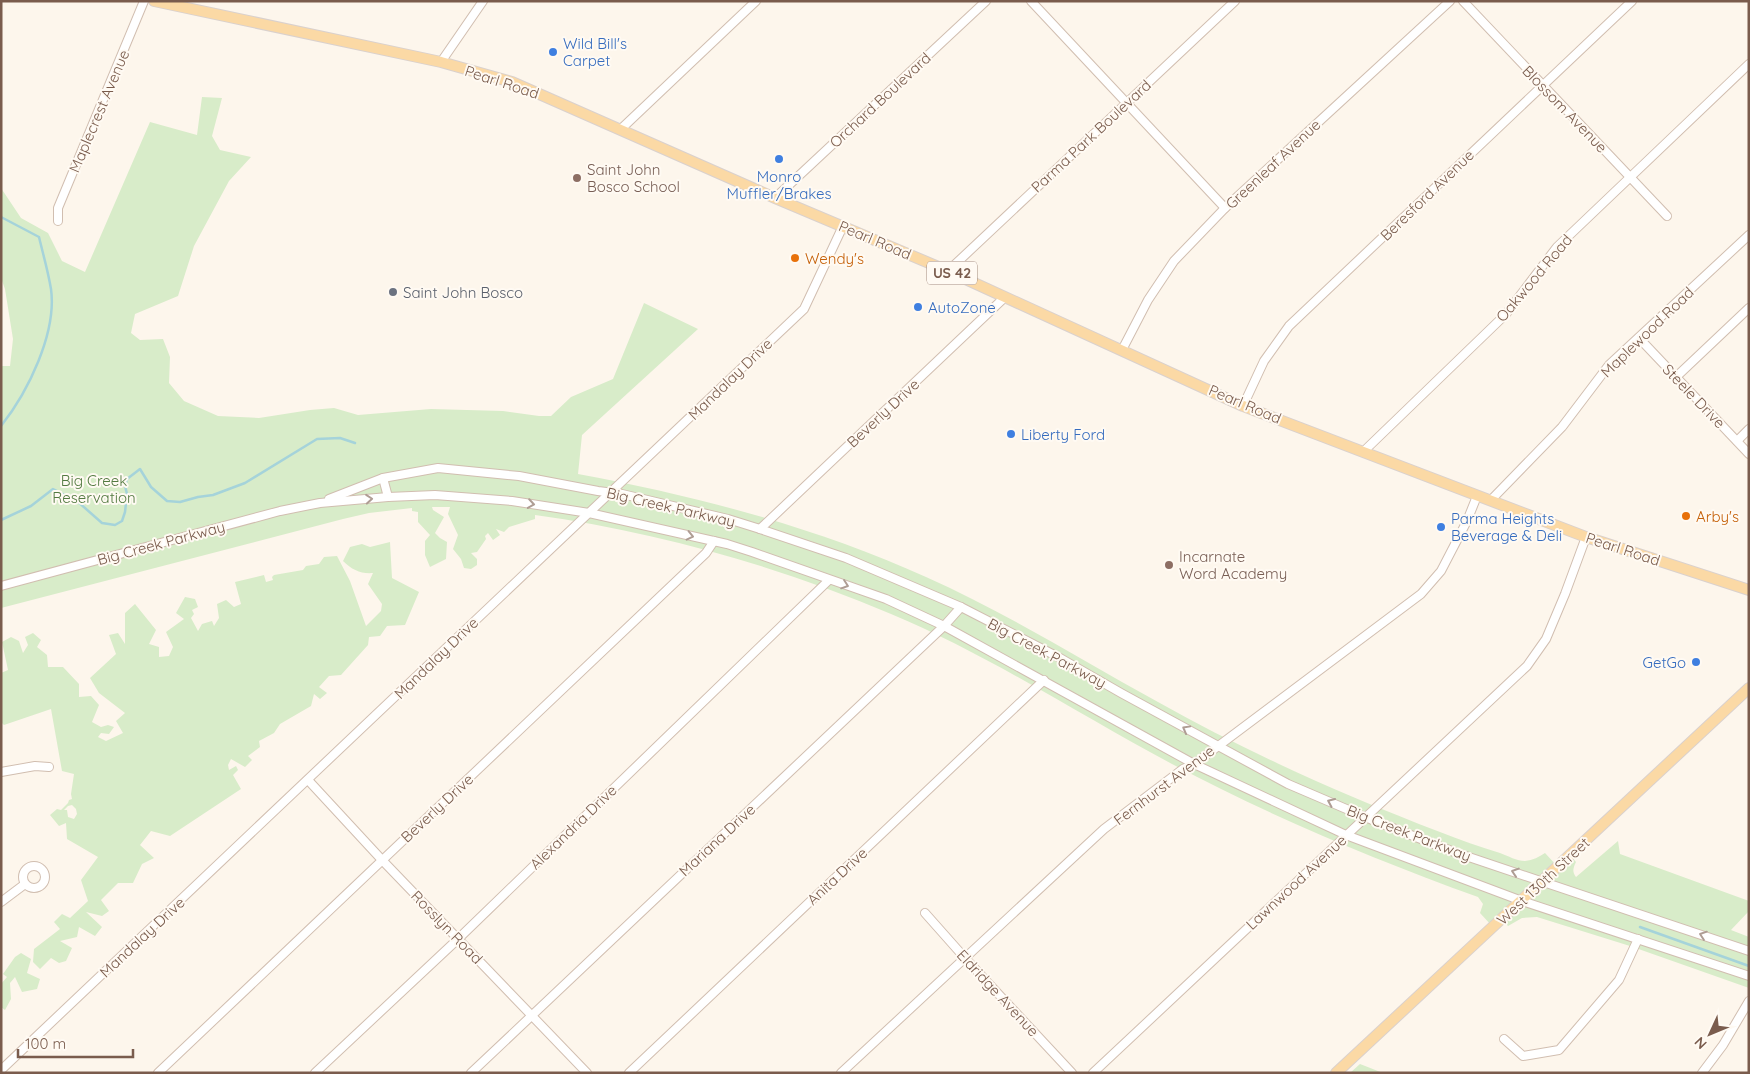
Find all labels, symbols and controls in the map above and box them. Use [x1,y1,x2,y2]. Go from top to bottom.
place label: Wild Bill's Carpet [563,34,627,70]
marker: Wild Bill's Carpet [547,46,559,58]
street label: Maplecrest Avenue [65,47,133,175]
street label: Orchard Boulevard [825,48,935,152]
street label: Pearl Road [462,61,542,103]
street label: Blossom Avenue [1518,61,1612,157]
street label: Parma Park Boulevard [1027,76,1155,196]
street label: Greenleaf Avenue [1221,115,1325,213]
street label: Beresford Avenue [1376,145,1478,245]
marker: Monro Muffler/Brakes [773,153,785,165]
place label: Saint John Bosco School [587,160,680,196]
place label: Monro Muffler/Brakes [727,167,831,203]
marker: Saint John Bosco School [571,172,583,184]
street label: Pearl Road [836,216,914,264]
street label: Oakwood Road [1492,230,1576,326]
place label: Wendy's [805,249,864,268]
marker: Wendy's [789,252,801,264]
road number: US 42 [927,262,977,284]
place label: Saint John Bosco [403,283,523,302]
street label: Maplewood Road [1596,283,1698,381]
marker: Saint John Bosco [387,286,399,298]
place label: AutoZone [928,298,996,317]
marker: AutoZone [912,301,924,313]
street label: Mandalay Drive [684,334,776,424]
street label: Steele Drive [1659,360,1729,432]
street label: Beverly Drive [843,375,923,451]
street label: Pearl Road [1206,380,1284,428]
place label: Liberty Ford [1021,425,1105,444]
marker: Liberty Ford [1005,428,1017,440]
park label: Big Creek Reservation [52,471,136,507]
street label: Big Creek Parkway [605,483,737,531]
one-way arrow [365,493,373,504]
one-way arrow [527,498,535,509]
place label: Arby's [1696,507,1739,526]
place label: Parma Heights Beverage & Deli [1451,509,1562,545]
marker: Arby's [1680,510,1692,522]
street label: Big Creek Parkway [95,517,227,569]
marker: Parma Heights Beverage & Deli [1435,521,1447,533]
street label: Pearl Road [1583,528,1663,570]
one-way arrow [686,530,695,541]
place label: Incarnate Word Academy [1179,547,1287,583]
marker: Incarnate Word Academy [1163,559,1175,571]
one-way arrow [840,580,848,590]
street label: Mandalay Drive [390,613,482,703]
street label: Big Creek Parkway [985,614,1109,692]
place label: GetGo [1643,653,1686,672]
marker: GetGo [1690,656,1702,668]
one-way arrow [1182,725,1191,735]
street label: Fernhurst Avenue [1110,741,1218,829]
street label: Beverly Drive [397,770,477,846]
street label: Alexandria Drive [525,781,621,873]
one-way arrow [1327,798,1336,809]
street label: Mariana Drive [675,800,759,880]
street label: Big Creek Parkway [1344,801,1474,865]
street label: Lawnwood Avenue [1242,830,1350,934]
street label: West 130th Street [1493,833,1593,929]
street label: Anita Drive [803,843,871,909]
one-way arrow [1512,868,1520,878]
street label: Rosslyn Road [407,886,487,968]
street label: Mandalay Drive [95,893,189,981]
one-way arrow [1699,931,1707,941]
street label: Eldridge Avenue [953,946,1043,1040]
north arrow [1685,1009,1735,1059]
scale bar [18,1026,132,1058]
text: N [1691,1033,1711,1053]
text: 100 m [25,1034,66,1053]

